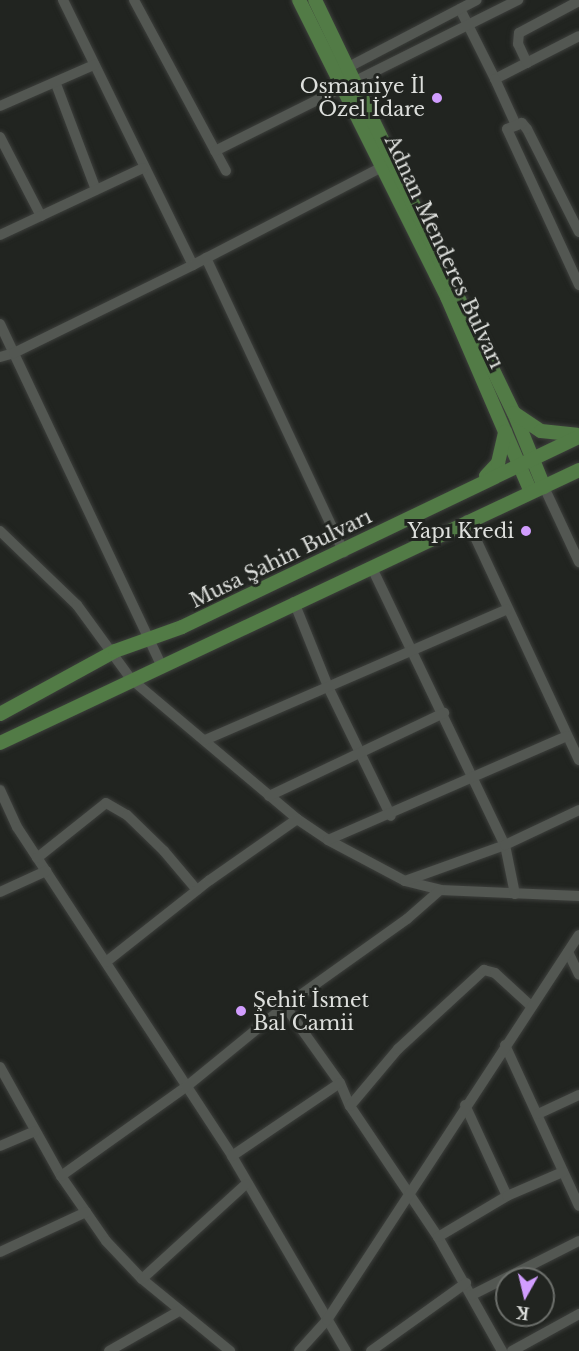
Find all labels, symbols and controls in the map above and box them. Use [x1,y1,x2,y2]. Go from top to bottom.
place label: Osmaniye İl Özel İdare [300,74,425,121]
marker: Osmaniye İl Özel İdare [430,91,444,105]
street label: Adnan Menderes Bulvarı [379,132,509,372]
street label: Musa Şahin Bulvarı [186,505,376,613]
place label: Yapı Kredi [407,519,514,543]
marker: Yapı Kredi [519,524,533,538]
place label: Şehit İsmet Bal Camii [253,988,369,1035]
marker: Şehit İsmet Bal Camii [234,1004,248,1018]
north arrow [495,1267,555,1327]
text: K [515,1302,531,1324]

